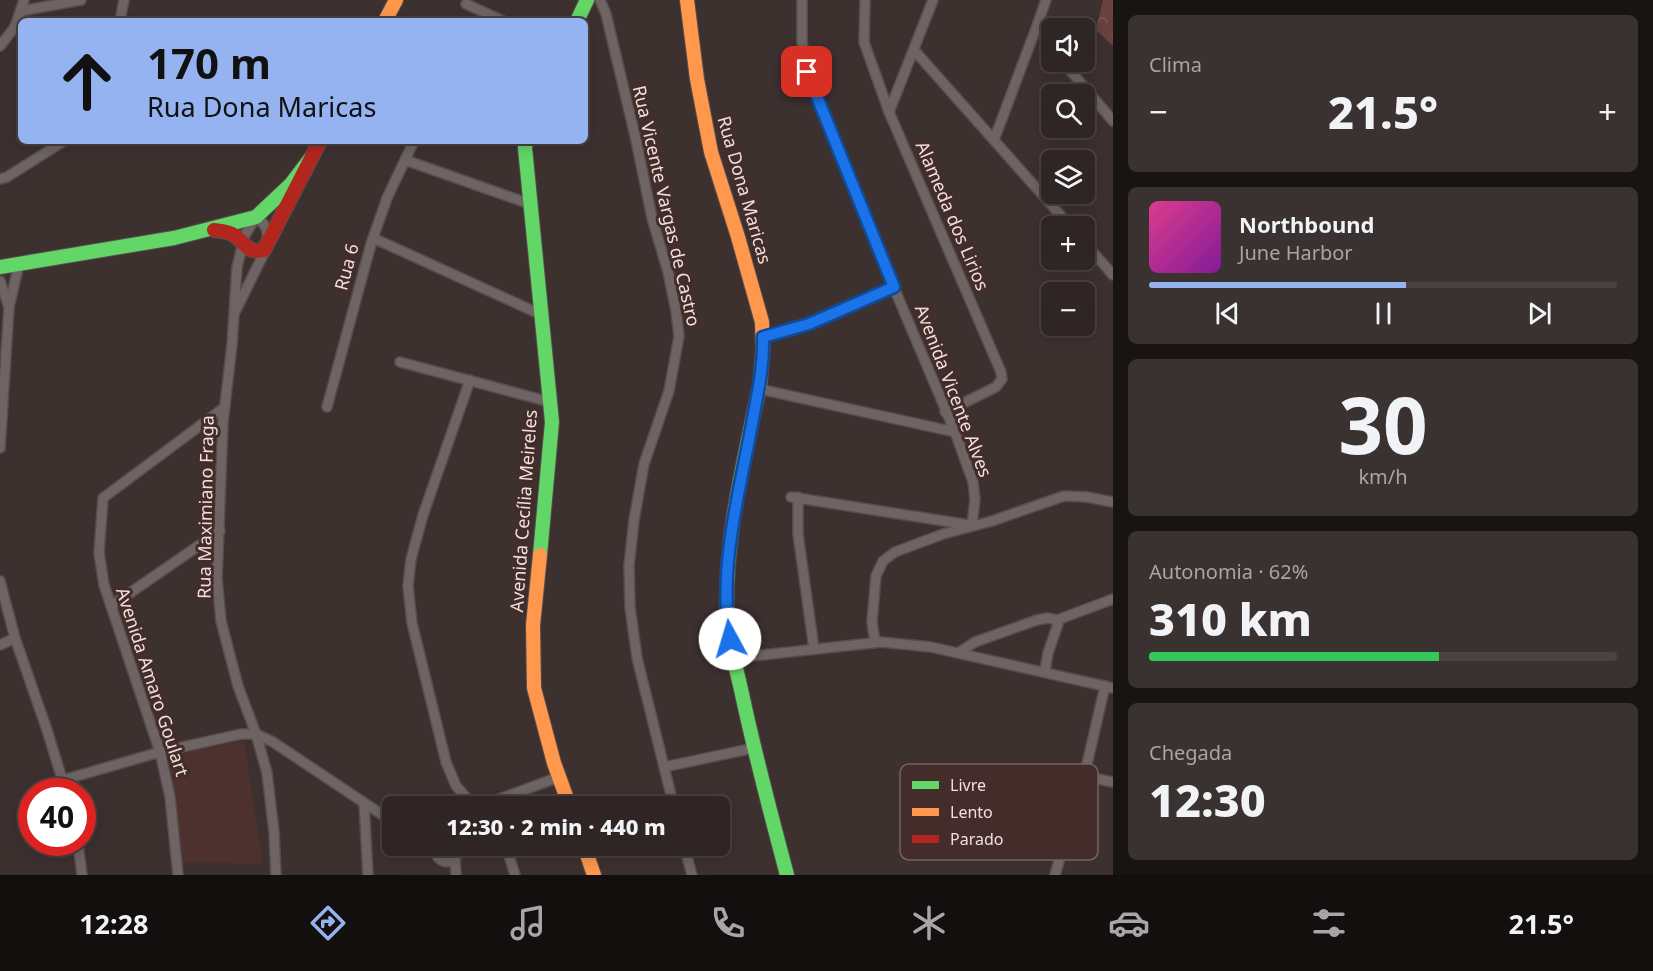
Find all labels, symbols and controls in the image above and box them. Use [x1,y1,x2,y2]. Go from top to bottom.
map controls [1041,18,1095,336]
button: sound [1041,18,1095,72]
text: 170 m [147,34,271,91]
icon: ahead [48,42,126,120]
pin [781,46,832,97]
text: Clima [1149,51,1202,78]
icon: arrive [790,55,823,88]
text: 21.5° [1328,81,1438,142]
street label: Rua Vicente Vargas de Castro [628,83,706,329]
button: search [1041,84,1095,138]
text: Rua Dona Maricas [147,88,376,125]
text: − [1149,89,1168,134]
text: + [1598,89,1617,134]
street label: Rua Dona Maricas [712,113,778,267]
street label: Alameda dos Lirios [911,137,995,294]
button: layers [1041,150,1095,204]
text: Northbound [1239,209,1374,239]
button: + [1041,216,1095,270]
text: June Harbor [1239,239,1353,266]
street label: Rua 6 [328,241,364,293]
button: − [1041,282,1095,336]
icon: previous [1211,297,1244,330]
icon: pause [1367,297,1400,330]
icon: next [1523,297,1556,330]
street label: Avenida Vicente Alves [910,301,998,480]
text: 30 [1338,371,1428,477]
street label: Avenida Cecília Meireles [504,409,542,613]
street label: Rua Maximiano Fraga [191,415,219,599]
text: km/h [1358,463,1408,490]
text: Autonomia · 62% [1149,558,1308,585]
street label: Avenida Amaro Goulart [111,584,195,780]
text: 310 km [1149,588,1312,649]
position arrow [698,607,762,671]
text: Chegada [1149,739,1232,766]
legend [900,764,1098,860]
text: 12:30 [1149,769,1266,830]
text: Livre [950,774,986,796]
speed limit sign: 40 [18,778,96,856]
text: Lento [950,801,993,823]
text: 12:30 · 2 min · 440 m [446,811,666,841]
text: Parado [950,828,1003,850]
icon: directions [307,902,349,944]
icon: music [507,902,549,944]
icon: phone [707,902,749,944]
icon: climate [908,902,950,944]
icon: car [1108,902,1150,944]
icon: filters [1308,902,1350,944]
text: 12:28 [79,905,149,942]
text: 21.5° [1508,905,1574,942]

